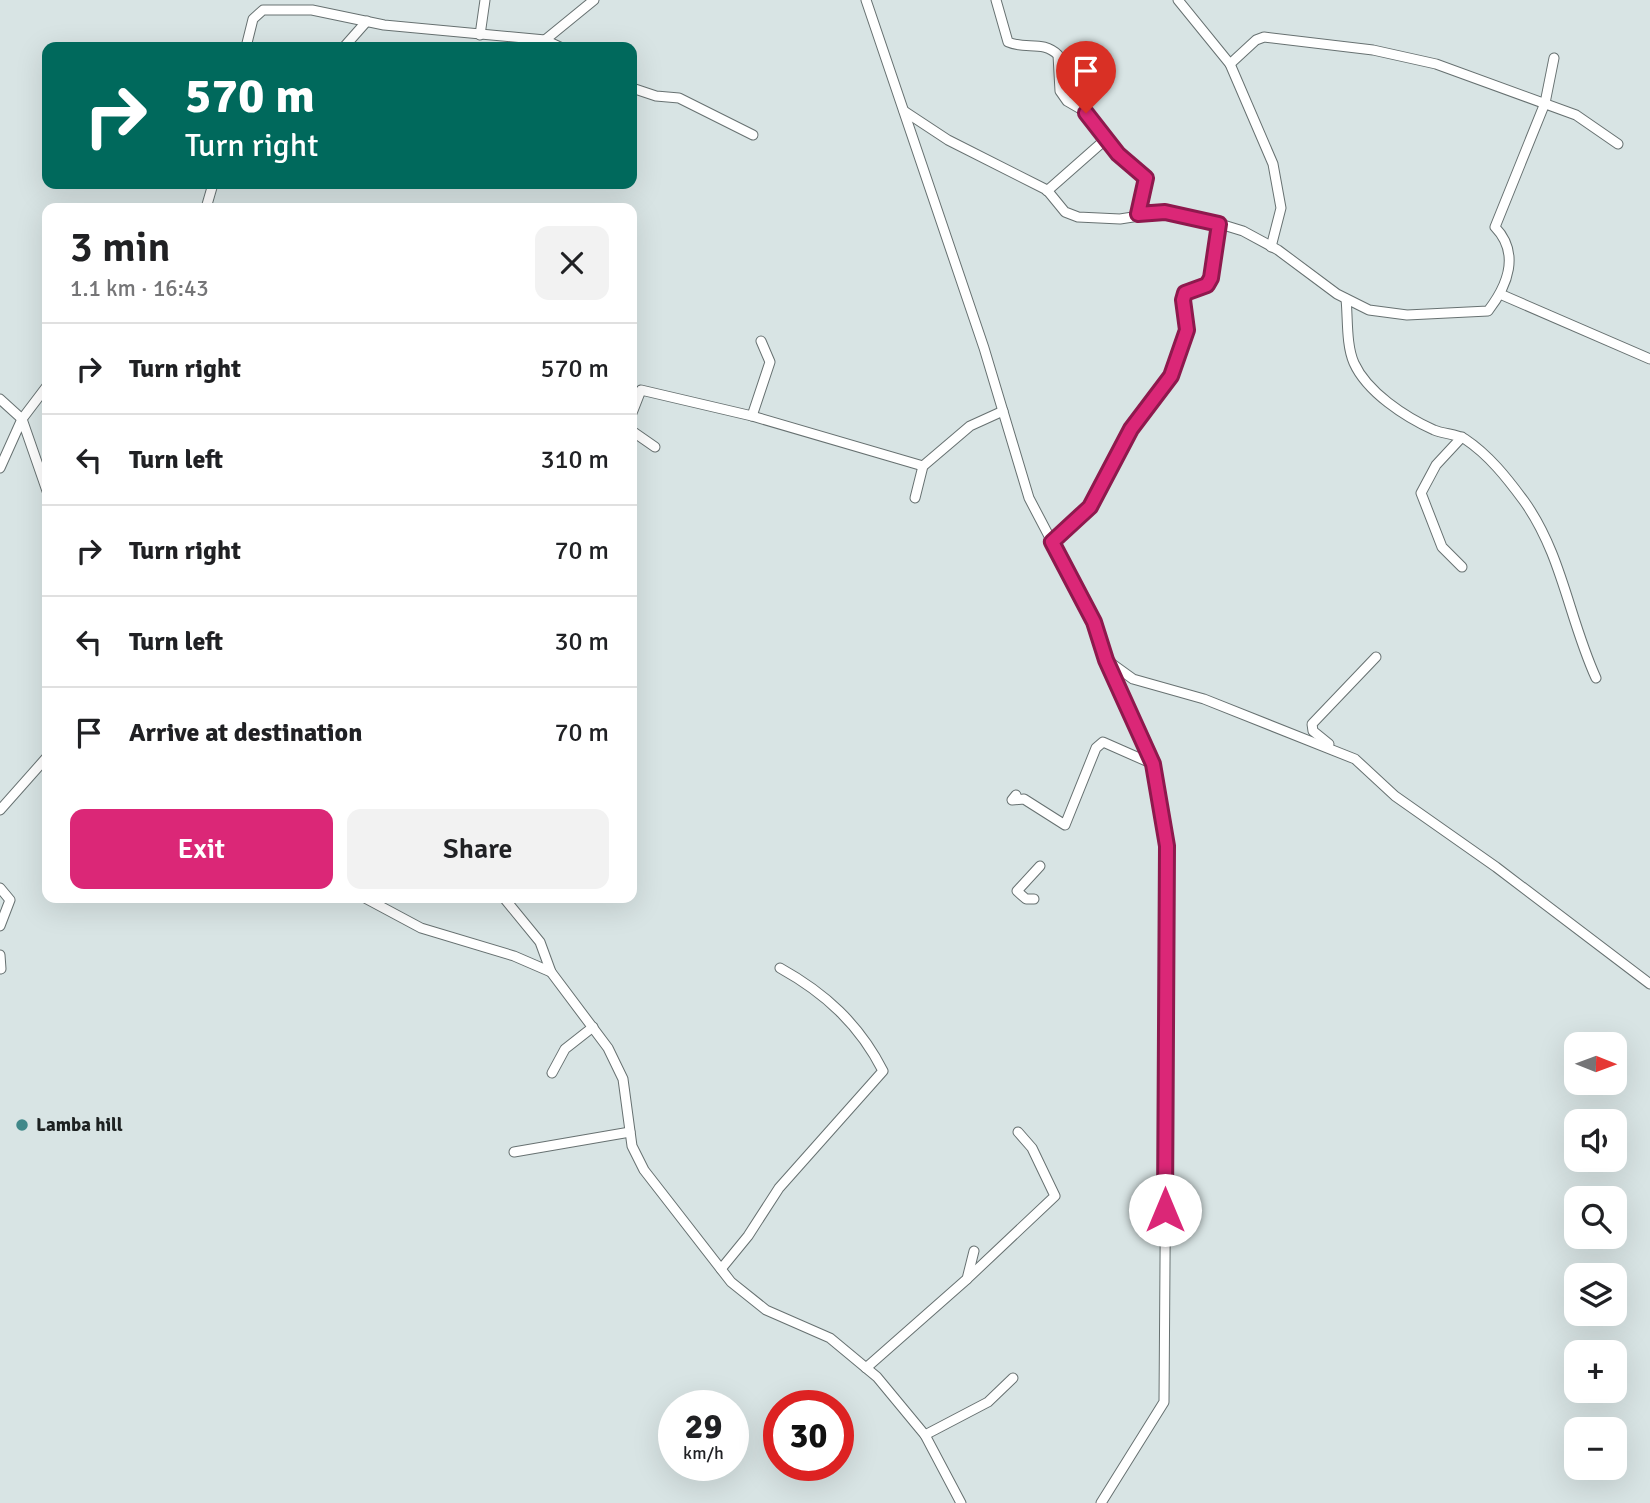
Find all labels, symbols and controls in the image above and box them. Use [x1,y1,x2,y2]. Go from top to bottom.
pin [1056,41,1116,113]
icon: arrive [1067,52,1105,90]
text: 570 m [185,66,315,126]
icon: right [70,70,161,161]
text: Turn right [185,126,318,165]
text: 3 min [70,222,171,273]
button: close [535,226,609,300]
text: 1.1 km · 16:43 [70,274,209,303]
icon: right [70,350,108,388]
text: Turn right [129,353,241,385]
text: 570 m [540,353,609,385]
icon: left [70,441,108,479]
text: Turn left [129,444,223,476]
text: 310 m [540,444,609,476]
icon: right [70,532,108,570]
text: Turn right [129,535,241,567]
text: 70 m [554,535,609,567]
icon: left [70,623,108,661]
text: Turn left [129,626,223,658]
text: 30 m [554,626,609,658]
icon: arrive [70,714,108,752]
text: Arrive at destination [129,717,362,749]
text: 70 m [554,717,609,749]
button: Exit [70,809,333,889]
button: Share [347,809,609,889]
north arrow [1564,1032,1628,1096]
map controls [1564,1032,1627,1480]
button: sound [1564,1109,1627,1172]
place label: Lamba hill [36,1113,123,1137]
marker: Lamba hill [14,1117,30,1133]
position arrow [1128,1173,1202,1247]
button: search [1564,1186,1627,1249]
button: layers [1564,1263,1627,1326]
button: + [1564,1340,1627,1403]
speed limit sign: 30 [763,1390,854,1481]
text: 29 [685,1405,722,1448]
button: − [1564,1417,1627,1480]
text: km/h [683,1442,724,1464]

